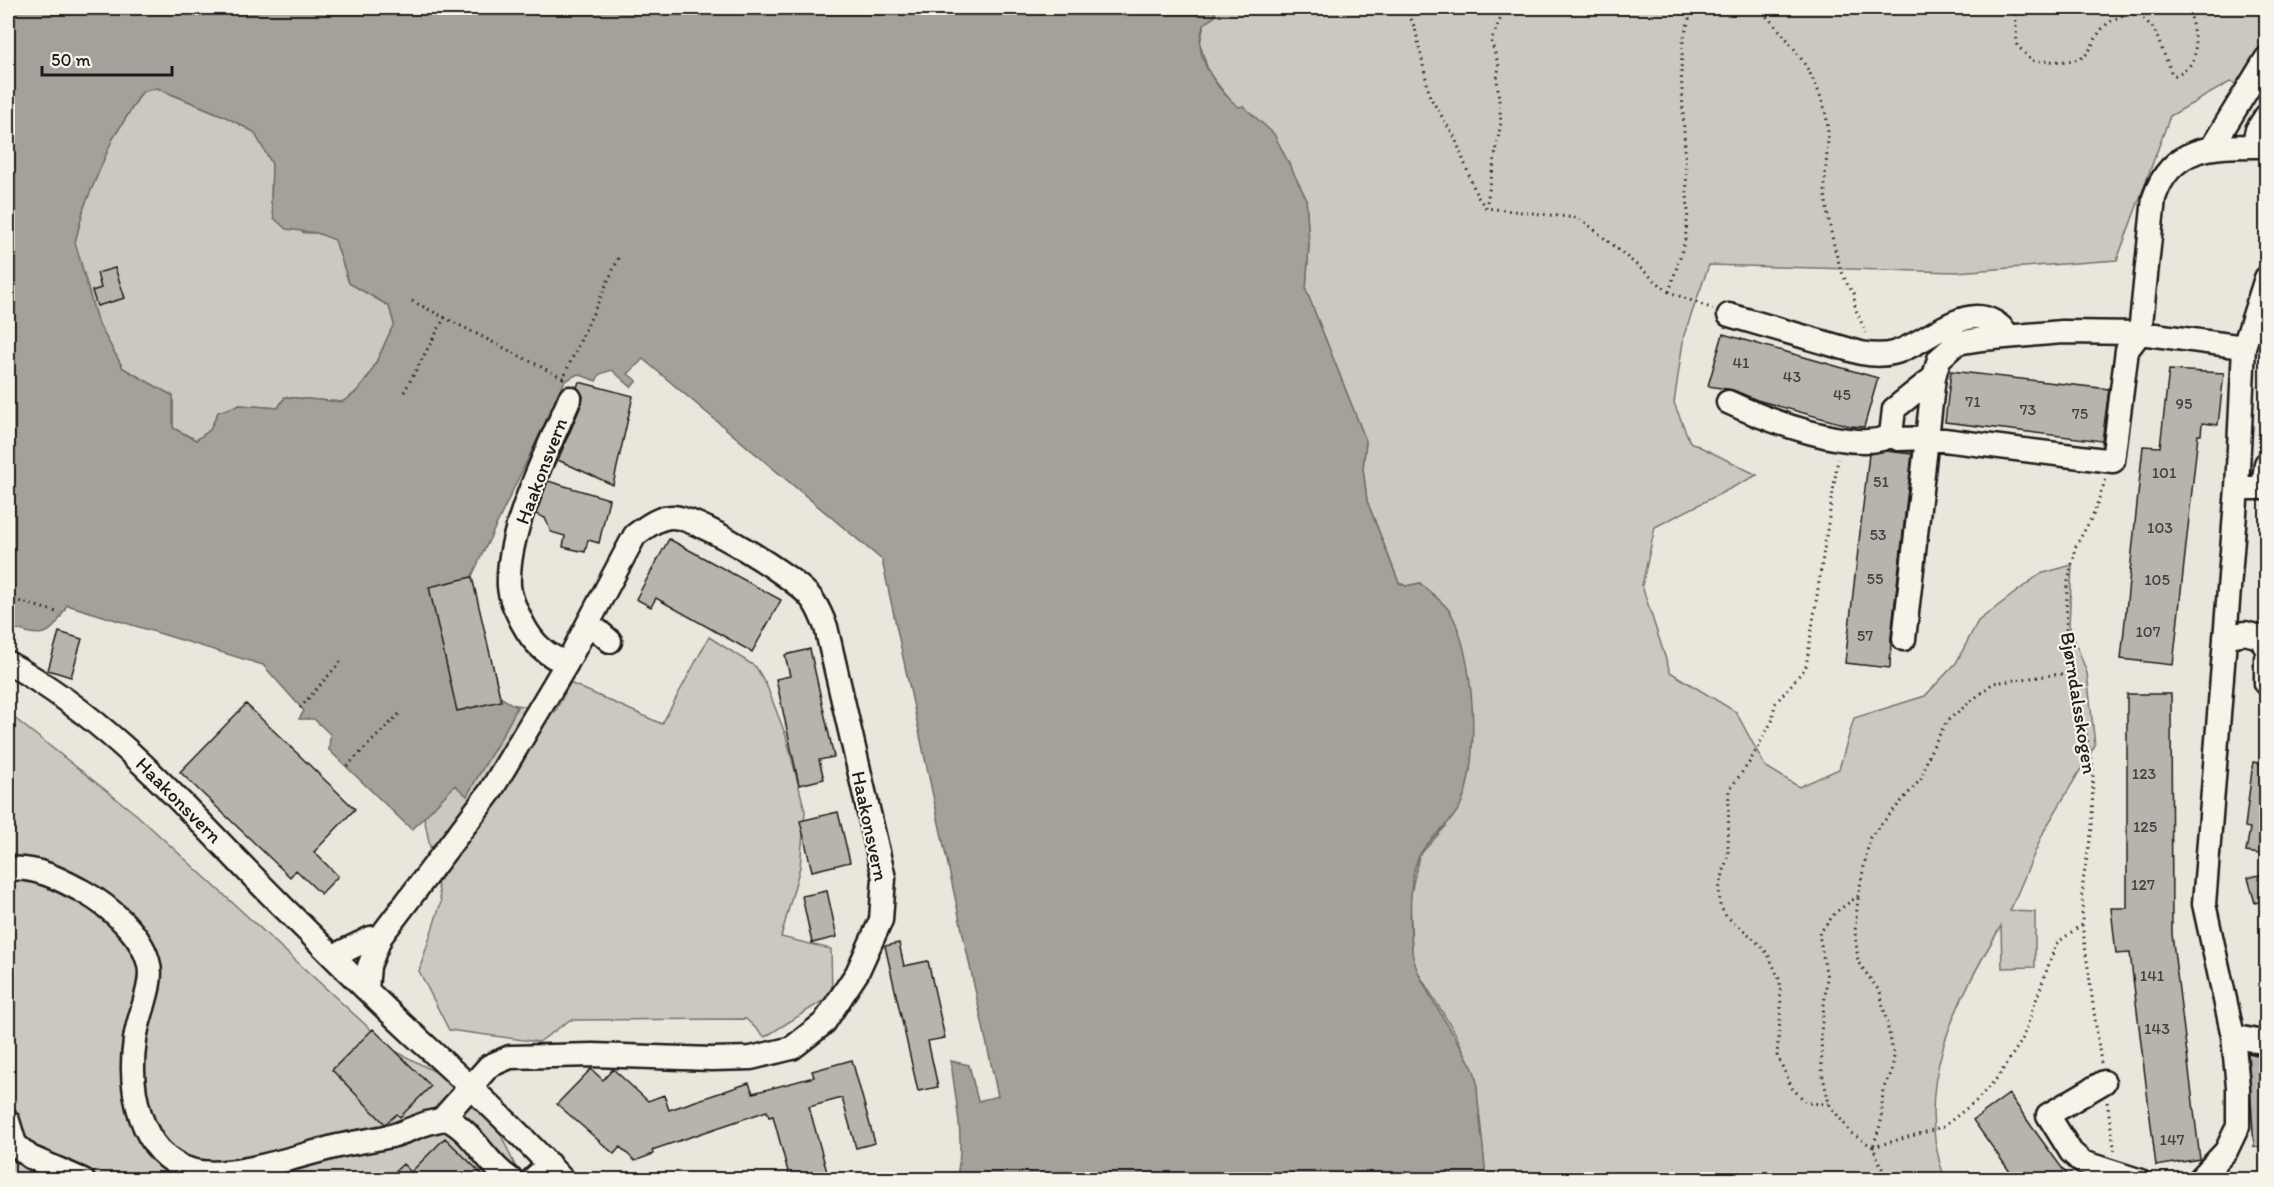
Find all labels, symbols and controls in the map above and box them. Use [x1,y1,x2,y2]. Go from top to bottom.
scale bar [42,39,172,77]
text: 50 m [51,49,91,71]
house number: 41 [1732,353,1750,372]
house number: 43 [1783,367,1801,386]
house number: 45 [1833,385,1851,404]
house number: 71 [1965,392,1981,411]
house number: 95 [2176,394,2192,413]
house number: 73 [2020,400,2037,419]
house number: 75 [2072,404,2088,423]
street label: Haakonsvern [510,414,572,528]
house number: 101 [2152,463,2177,482]
house number: 51 [1873,472,1889,491]
house number: 103 [2147,518,2173,537]
house number: 53 [1869,525,1887,544]
house number: 55 [1867,569,1883,588]
house number: 105 [2144,570,2170,589]
house number: 107 [2135,622,2161,641]
house number: 57 [1857,626,1873,645]
street label: Bjørndalsskogen [2056,630,2102,776]
street label: Haakonsvern [131,752,227,848]
house number: 123 [2132,764,2157,783]
street label: Haakonsvern [847,769,893,883]
house number: 125 [2133,817,2157,836]
house number: 127 [2131,875,2155,894]
house number: 141 [2140,966,2165,985]
house number: 143 [2144,1019,2170,1038]
house number: 147 [2160,1130,2185,1149]

